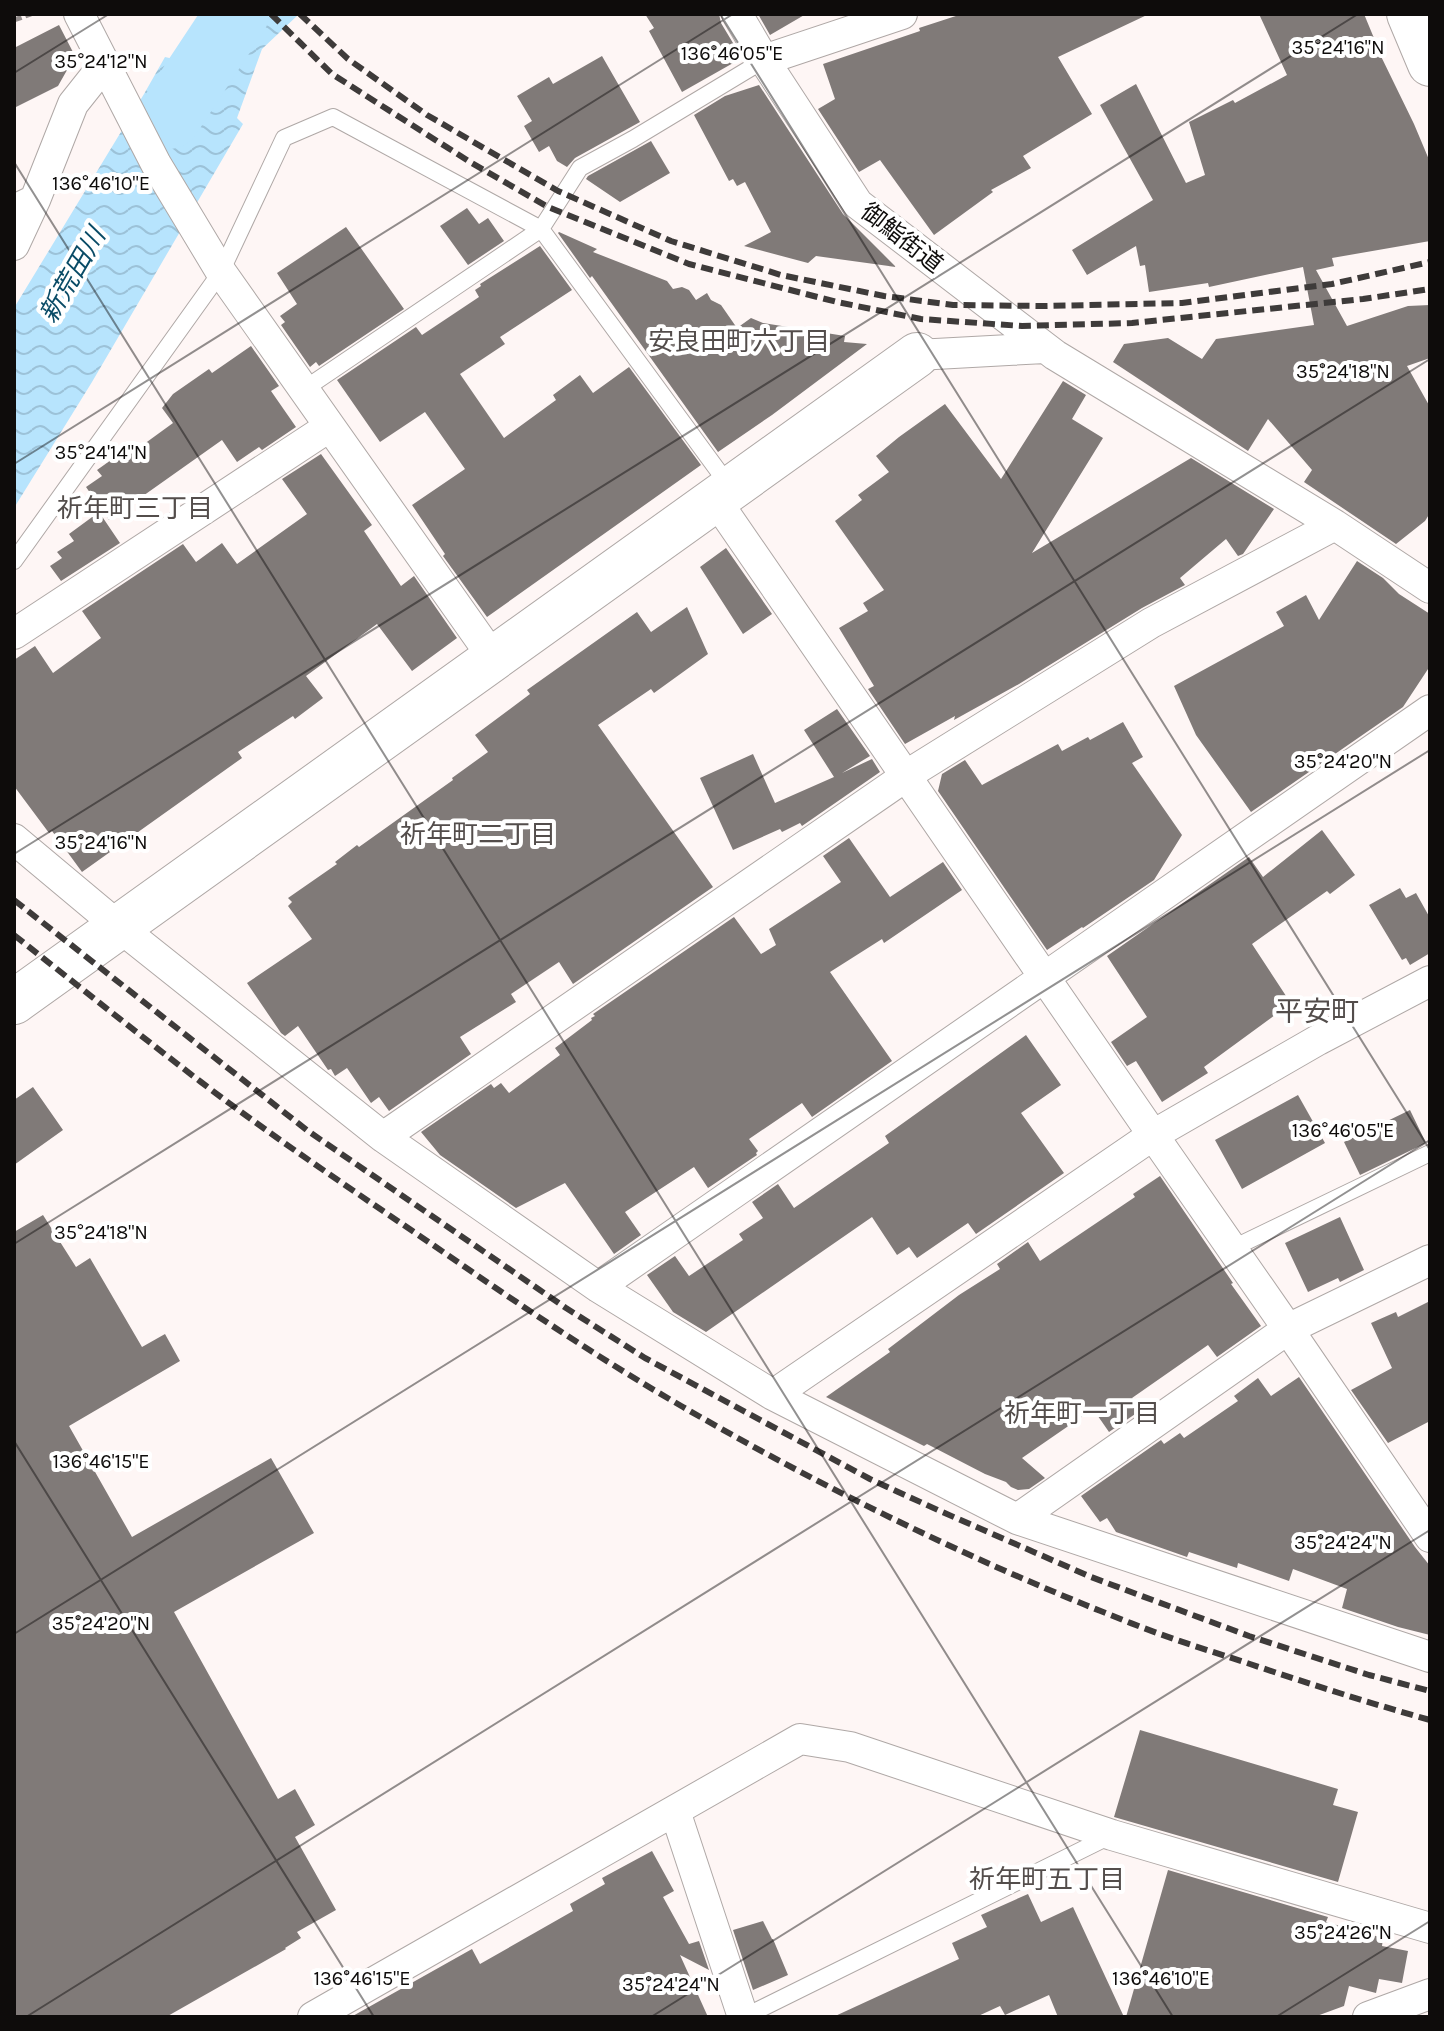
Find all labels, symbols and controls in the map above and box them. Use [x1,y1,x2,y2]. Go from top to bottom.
text: 35°24'16"N [1291,36,1385,59]
text: 136°46'05"E [681,42,783,65]
text: 35°24'12"N [54,50,148,73]
text: 136°46'10"E [52,172,150,195]
street label: 御鮨街道 [856,197,948,279]
water label: 新荒田川 [33,220,113,328]
district label: 安良田町六丁目 [648,326,830,357]
text: 35°24'18"N [1296,360,1390,383]
text: 35°24'14"N [55,441,147,464]
district label: 祈年町三丁目 [57,493,213,524]
text: 35°24'20"N [1294,750,1392,773]
district label: 祈年町二丁目 [400,819,556,850]
text: 35°24'16"N [54,831,148,854]
district label: 平安町 [1275,995,1359,1028]
text: 136°46'05"E [1292,1119,1394,1142]
text: 35°24'18"N [54,1221,148,1244]
district label: 祈年町一丁目 [1004,1398,1160,1429]
text: 136°46'15"E [52,1450,150,1473]
text: 35°24'24"N [1294,1531,1392,1554]
text: 35°24'20"N [52,1612,150,1635]
district label: 祈年町五丁目 [969,1864,1125,1895]
text: 35°24'26"N [1294,1921,1392,1944]
text: 136°46'15"E [313,1967,411,1990]
text: 136°46'10"E [1112,1967,1210,1990]
text: 35°24'24"N [622,1973,720,1996]

